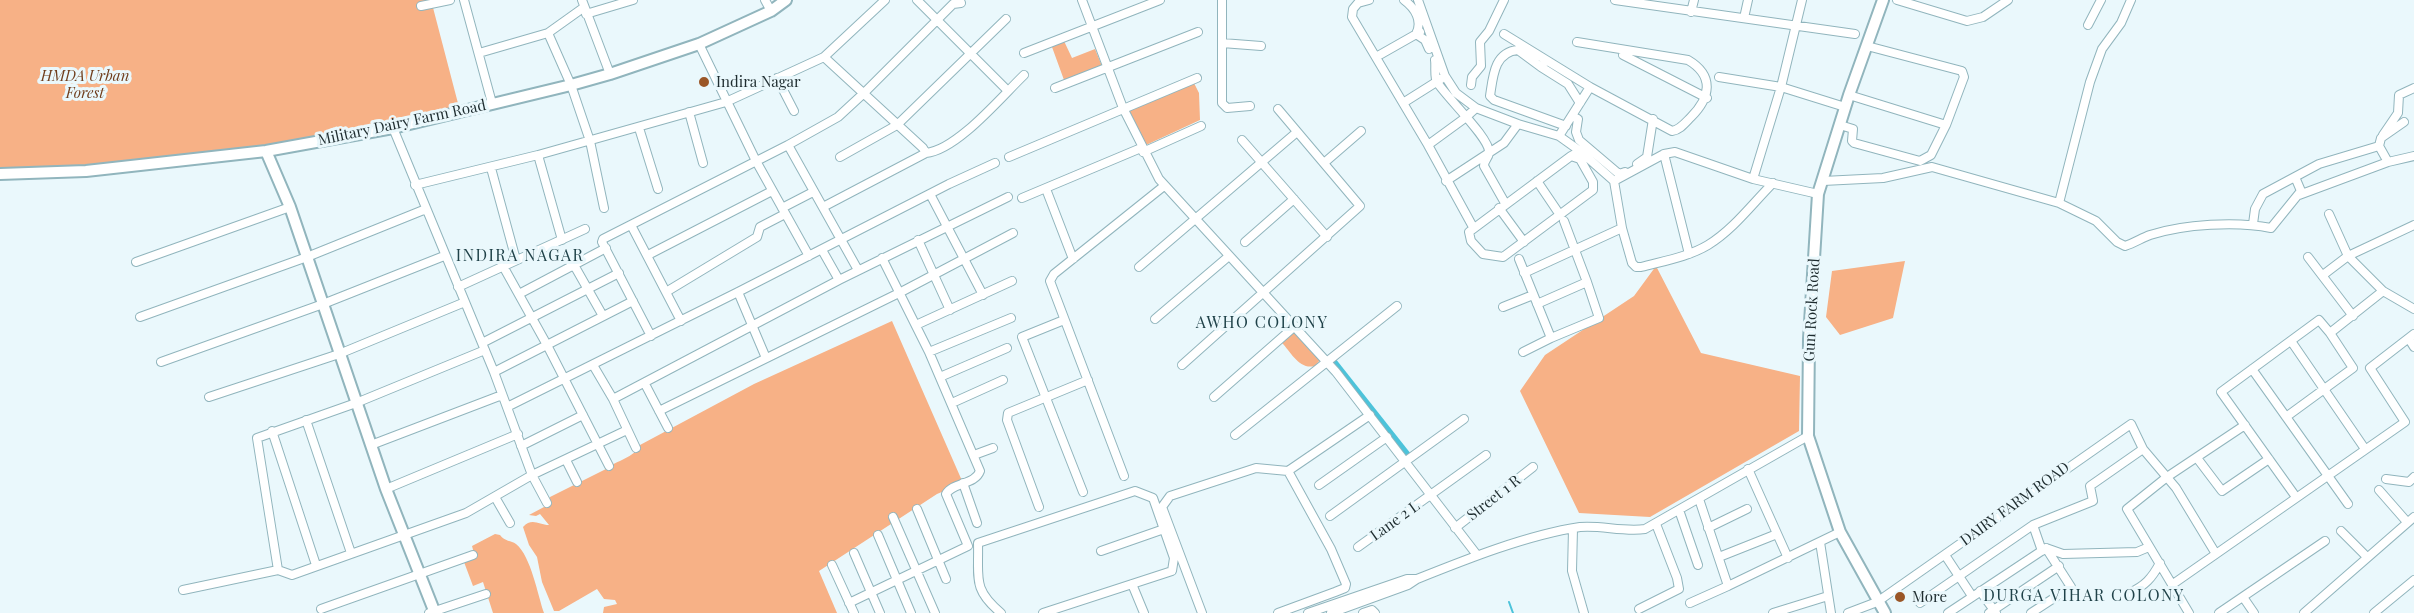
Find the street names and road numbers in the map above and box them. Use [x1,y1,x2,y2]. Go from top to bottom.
street label: Military Dairy Farm Road [316,96,488,150]
street label: Gun Rock Road [1800,258,1824,362]
street label: DAIRY FARM ROAD [1957,458,2073,550]
street label: Street 1 R [1464,472,1524,524]
street label: Lane 2 L [1367,497,1423,545]

